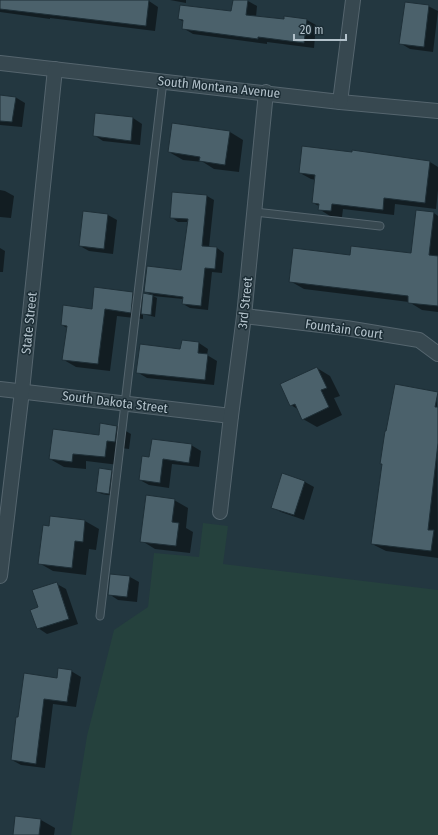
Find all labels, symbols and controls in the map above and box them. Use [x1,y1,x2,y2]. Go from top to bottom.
scale bar [294,16,346,42]
text: 20 m [300,23,324,37]
street label: South Montana Avenue [157,73,281,101]
street label: 3rd Street [235,276,255,330]
street label: State Street [18,290,40,355]
street label: Fountain Court [304,316,385,342]
street label: South Dakota Street [61,388,169,416]

